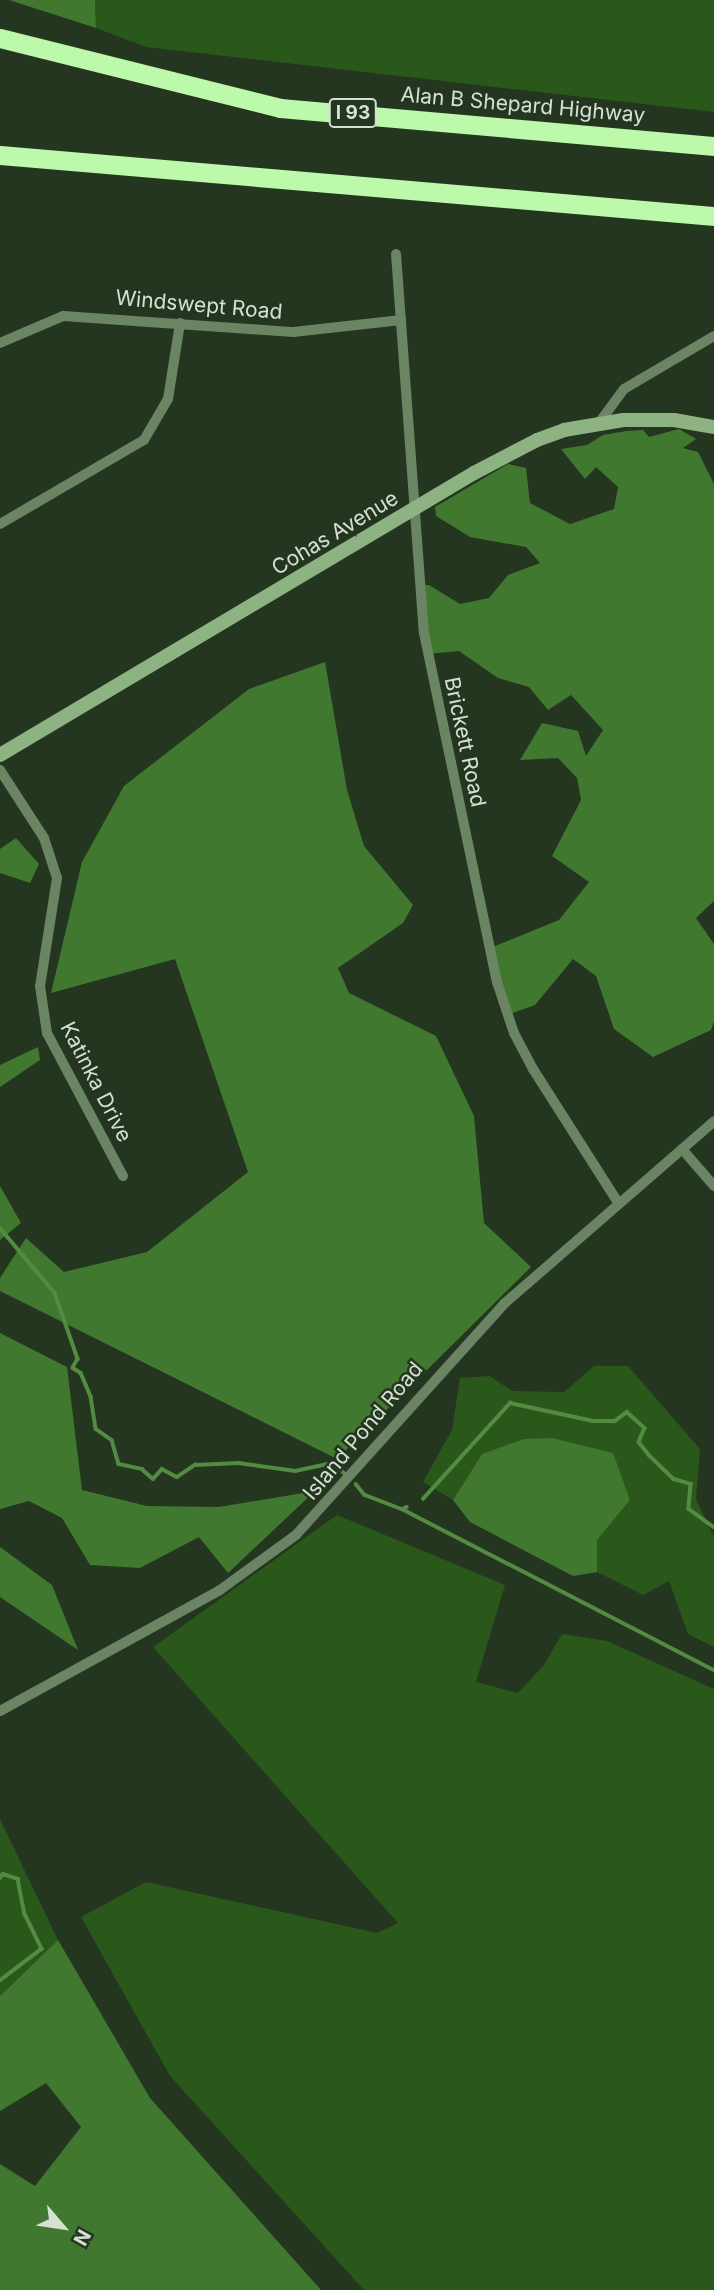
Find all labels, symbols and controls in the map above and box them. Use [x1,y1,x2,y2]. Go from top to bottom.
street label: Alan B Shepard Highway [400,82,646,128]
road number: I 93 [328,97,378,128]
street label: Windswept Road [114,285,284,325]
street label: Cohas Avenue [267,485,403,581]
street label: Brickett Road [439,675,491,809]
street label: Katinka Drive [55,1018,137,1146]
street label: Island Pond Road [298,1357,428,1505]
north arrow [28,2192,98,2262]
text: N [68,2226,95,2249]

